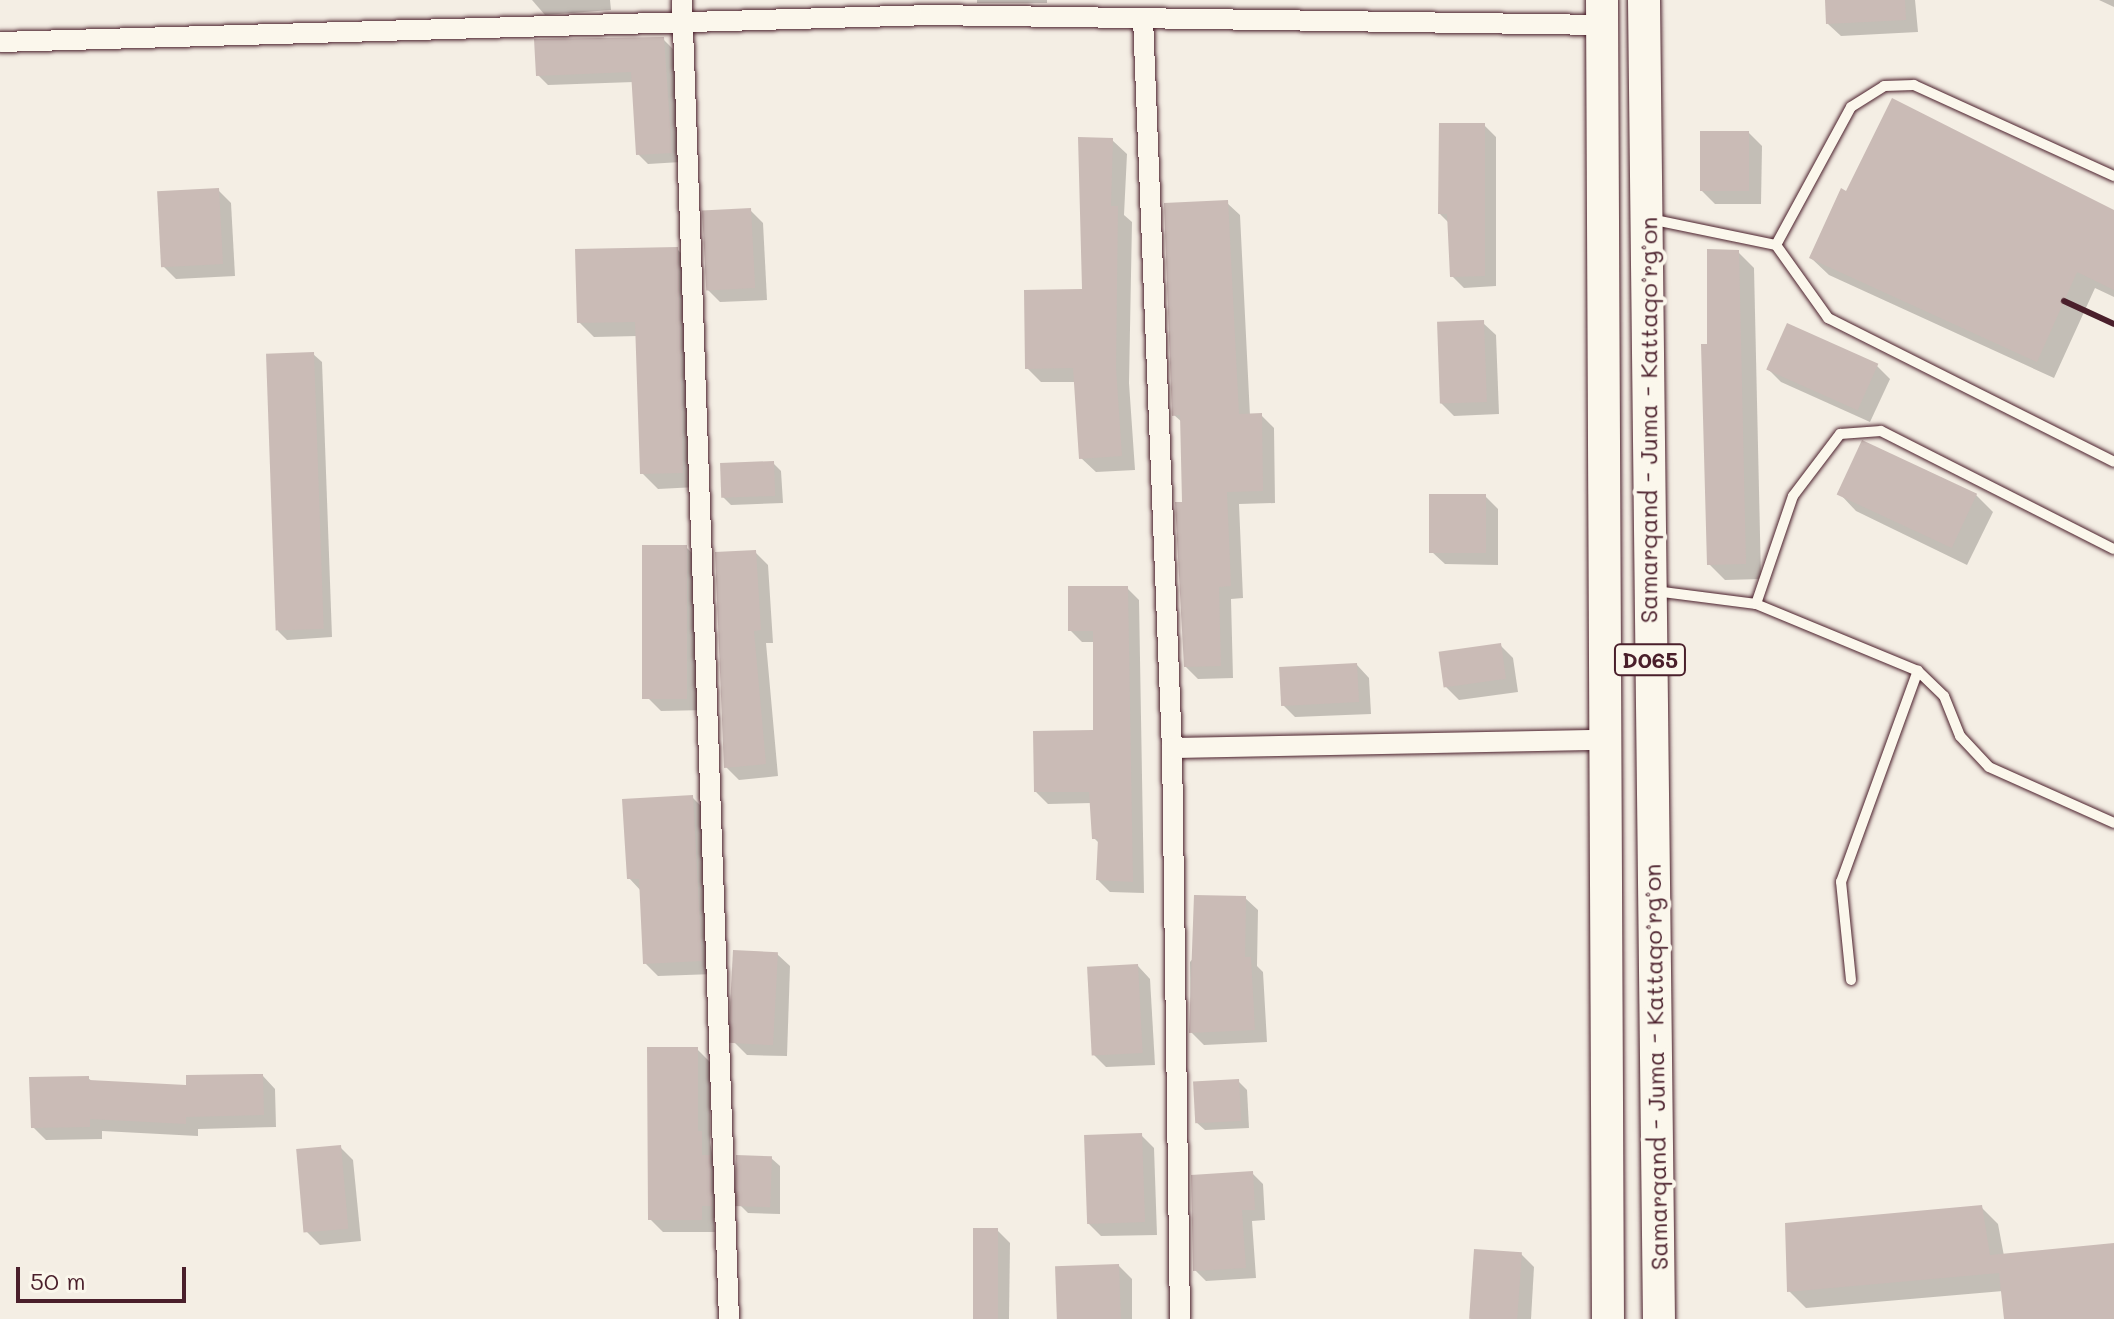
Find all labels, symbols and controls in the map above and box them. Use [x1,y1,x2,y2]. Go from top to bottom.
street label: Samarqand - Juma - Kattaqo‘rg‘on [1634,217,1662,623]
road number: D065 [1612,642,1688,678]
street label: Samarqand - Juma - Kattaqo‘rg‘on [1637,863,1673,1271]
scale bar [20,1251,190,1301]
text: 50 m [30,1265,86,1296]

